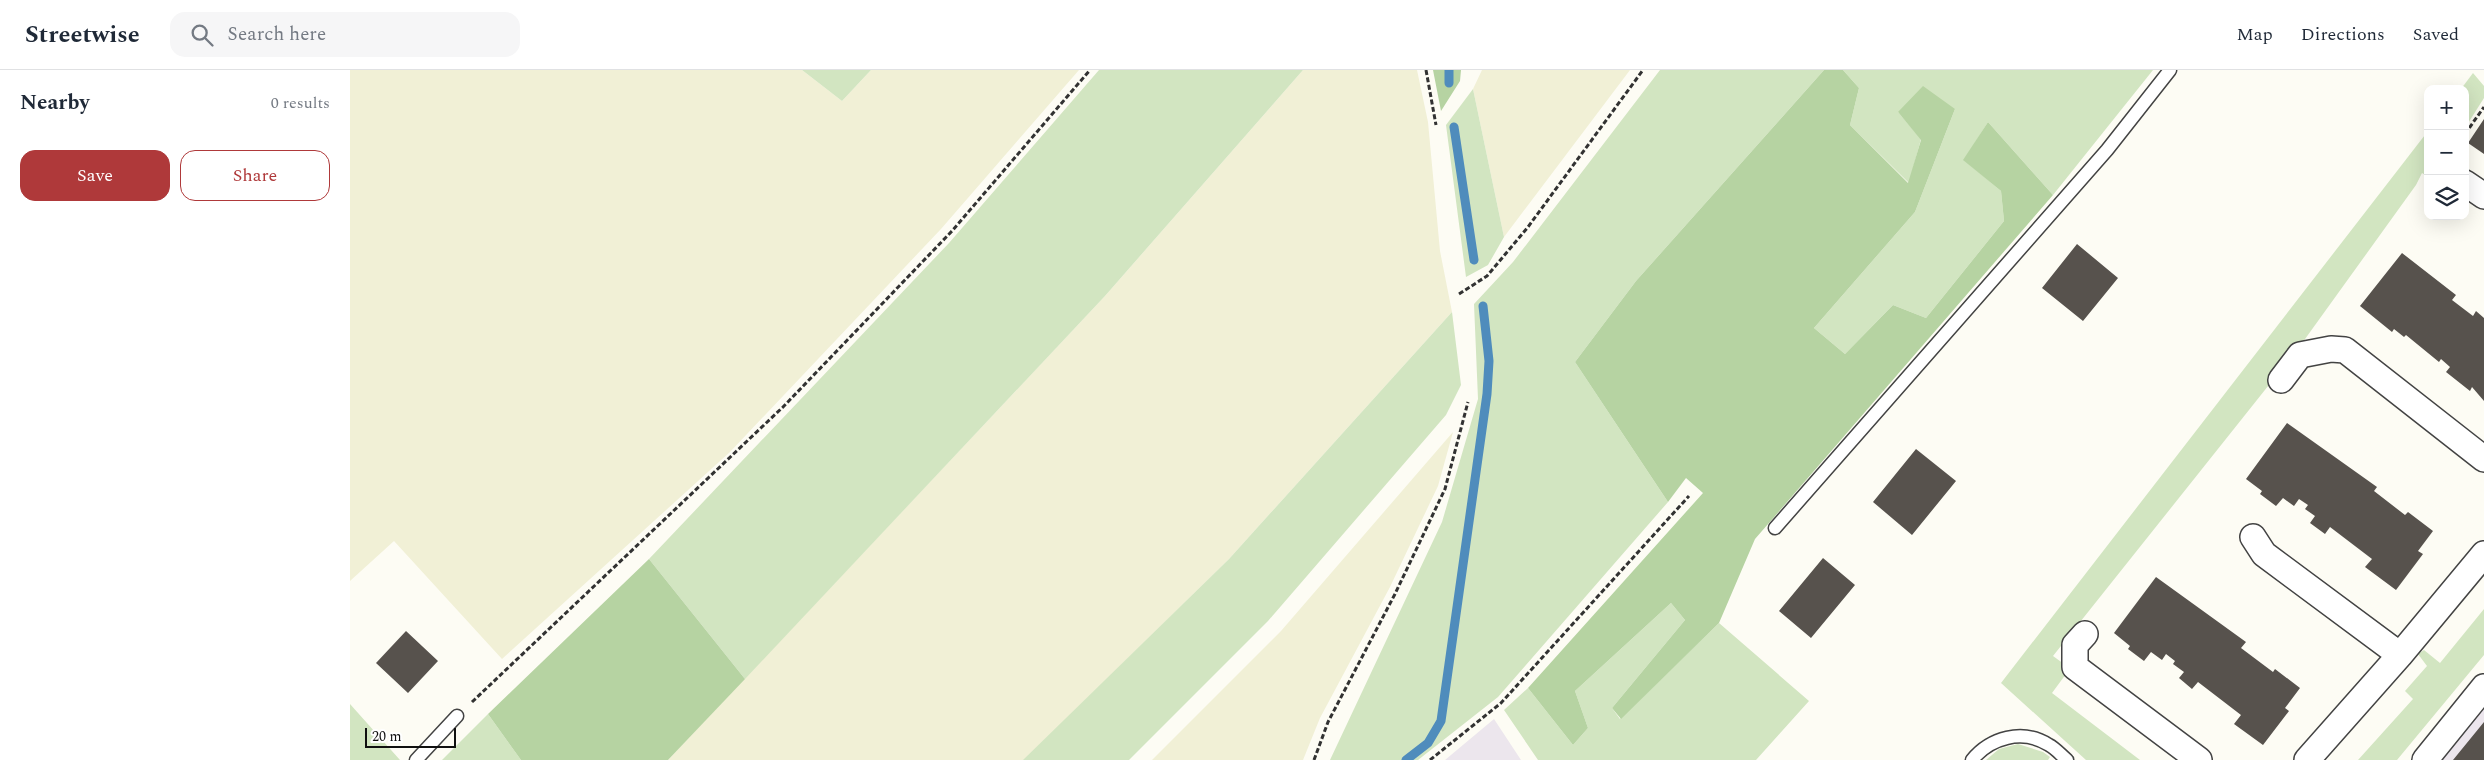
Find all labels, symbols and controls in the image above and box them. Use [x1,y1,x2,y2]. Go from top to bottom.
search box [170,12,520,57]
text: Streetwise [25,17,140,53]
text: Search here [228,20,326,49]
icon: search [188,21,216,49]
text: Map [2237,21,2273,48]
text: Directions [2301,21,2385,48]
text: Saved [2413,21,2459,48]
map controls [2424,85,2469,220]
button: + [2424,85,2469,130]
text: Nearby [20,87,90,119]
text: 0 results [271,91,330,115]
button: − [2424,130,2469,175]
button: Save [20,150,170,201]
button: Share [180,150,330,201]
button: layers [2424,175,2469,220]
scale bar [365,725,456,748]
text: 20 m [372,726,402,747]

